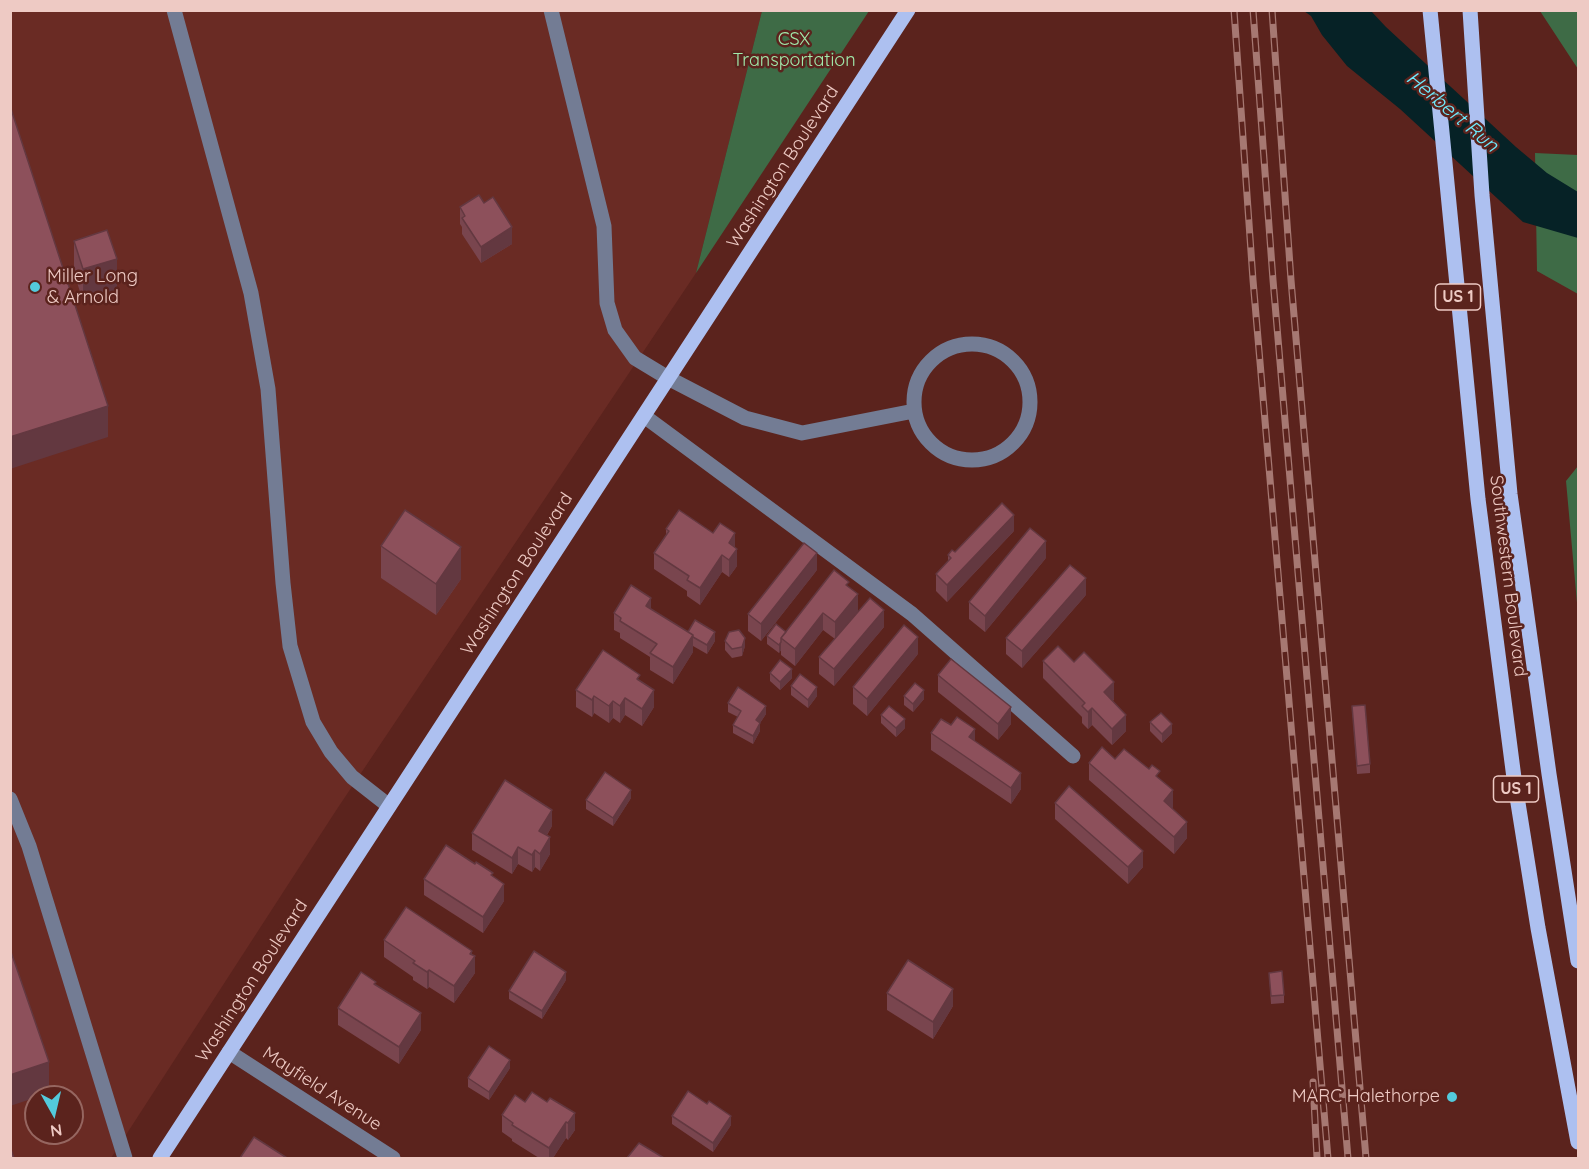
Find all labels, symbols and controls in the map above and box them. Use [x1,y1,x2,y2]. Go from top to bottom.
park label: CSX Transportation [732,29,856,72]
water label: Herbert Run [1401,67,1503,157]
street label: Washington Boulevard [722,82,844,252]
place label: Miller Long & Arnold [47,266,138,308]
marker: Miller Long & Arnold [28,280,42,294]
road number: US 1 [1436,284,1480,310]
street label: Southwestern Boulevard [1485,474,1531,678]
street label: Washington Boulevard [456,489,578,659]
road number: US 1 [1494,776,1538,802]
street label: Washington Boulevard [191,896,313,1066]
street label: Mayfield Avenue [258,1042,386,1136]
north arrow [24,1085,84,1145]
place label: MARC Halethorpe [1292,1086,1440,1108]
marker: MARC Halethorpe [1445,1090,1459,1104]
text: N [49,1120,63,1142]

